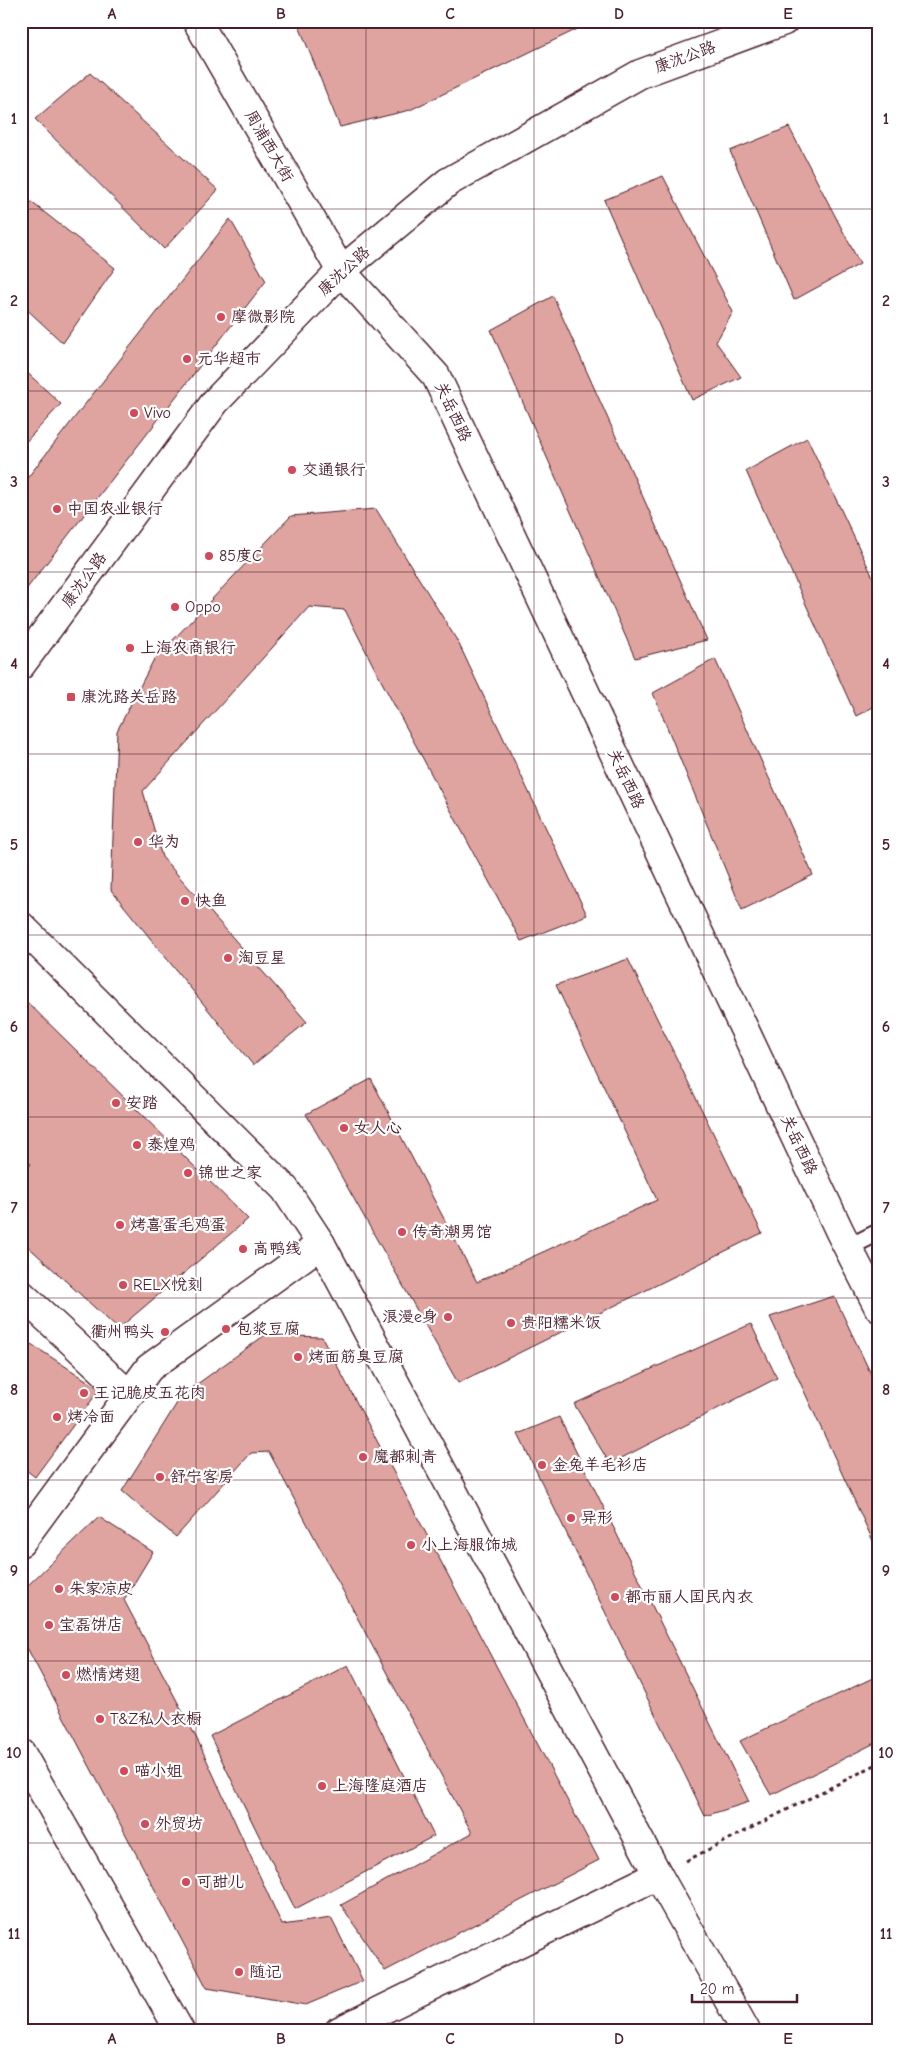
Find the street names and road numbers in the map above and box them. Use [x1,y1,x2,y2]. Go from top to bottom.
street label: 康沈公路 [652,38,718,76]
street label: 周浦西大街 [241,107,297,185]
street label: 康沈公路 [314,243,374,299]
street label: 关岳西路 [431,379,475,445]
street label: 康沈公路 [58,549,110,611]
street label: 关岳西路 [604,746,648,812]
street label: 关岳西路 [777,1112,821,1178]

